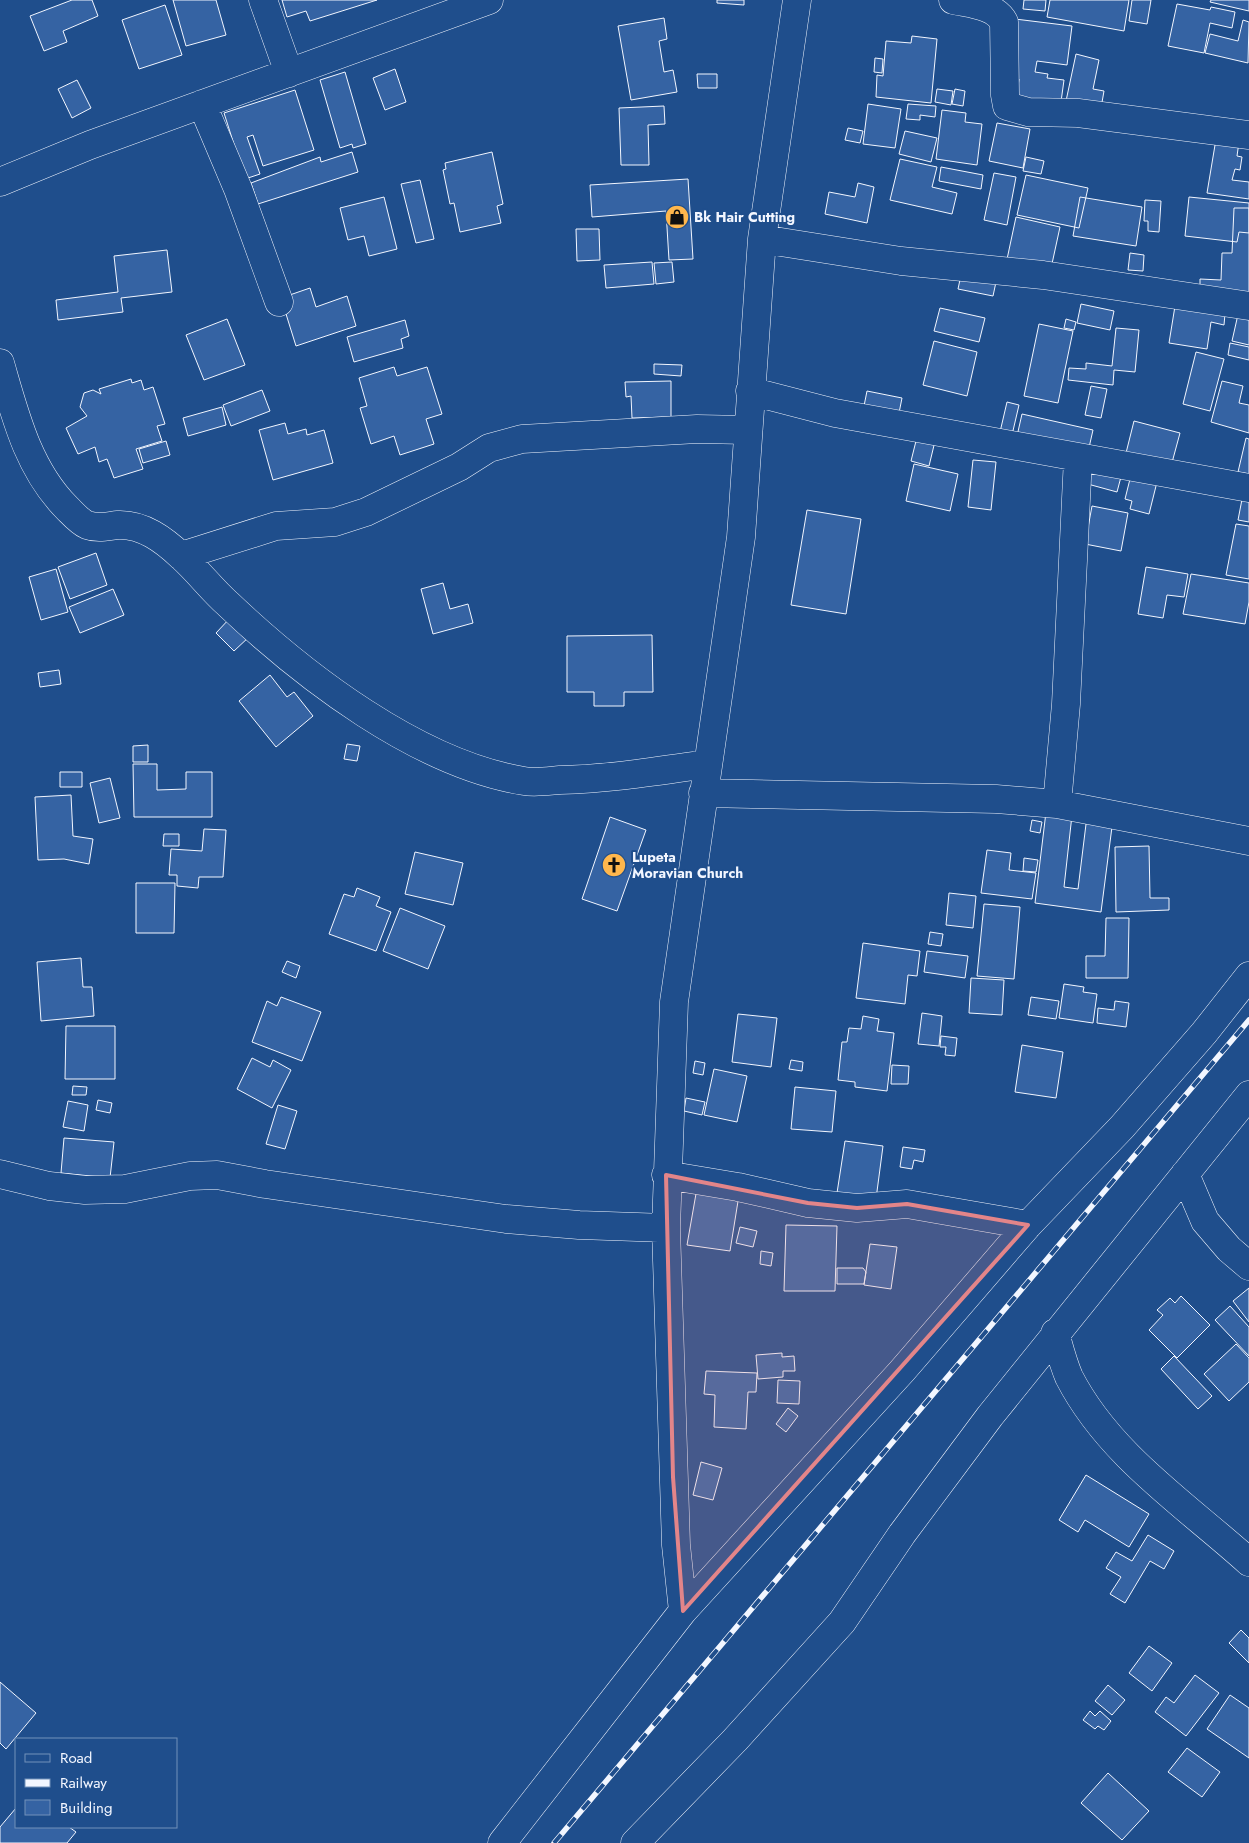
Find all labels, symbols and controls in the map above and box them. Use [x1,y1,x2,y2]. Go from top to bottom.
shop icon: Bk Hair Cutting [664,204,690,230]
place label: Bk Hair Cutting [694,207,795,227]
place label: Lupeta Moravian Church [632,847,743,883]
church icon: Lupeta Moravian Church [601,852,627,878]
legend [15,1738,178,1828]
text: Road [60,1747,92,1769]
text: Railway [60,1772,107,1794]
text: Building [60,1797,112,1819]

